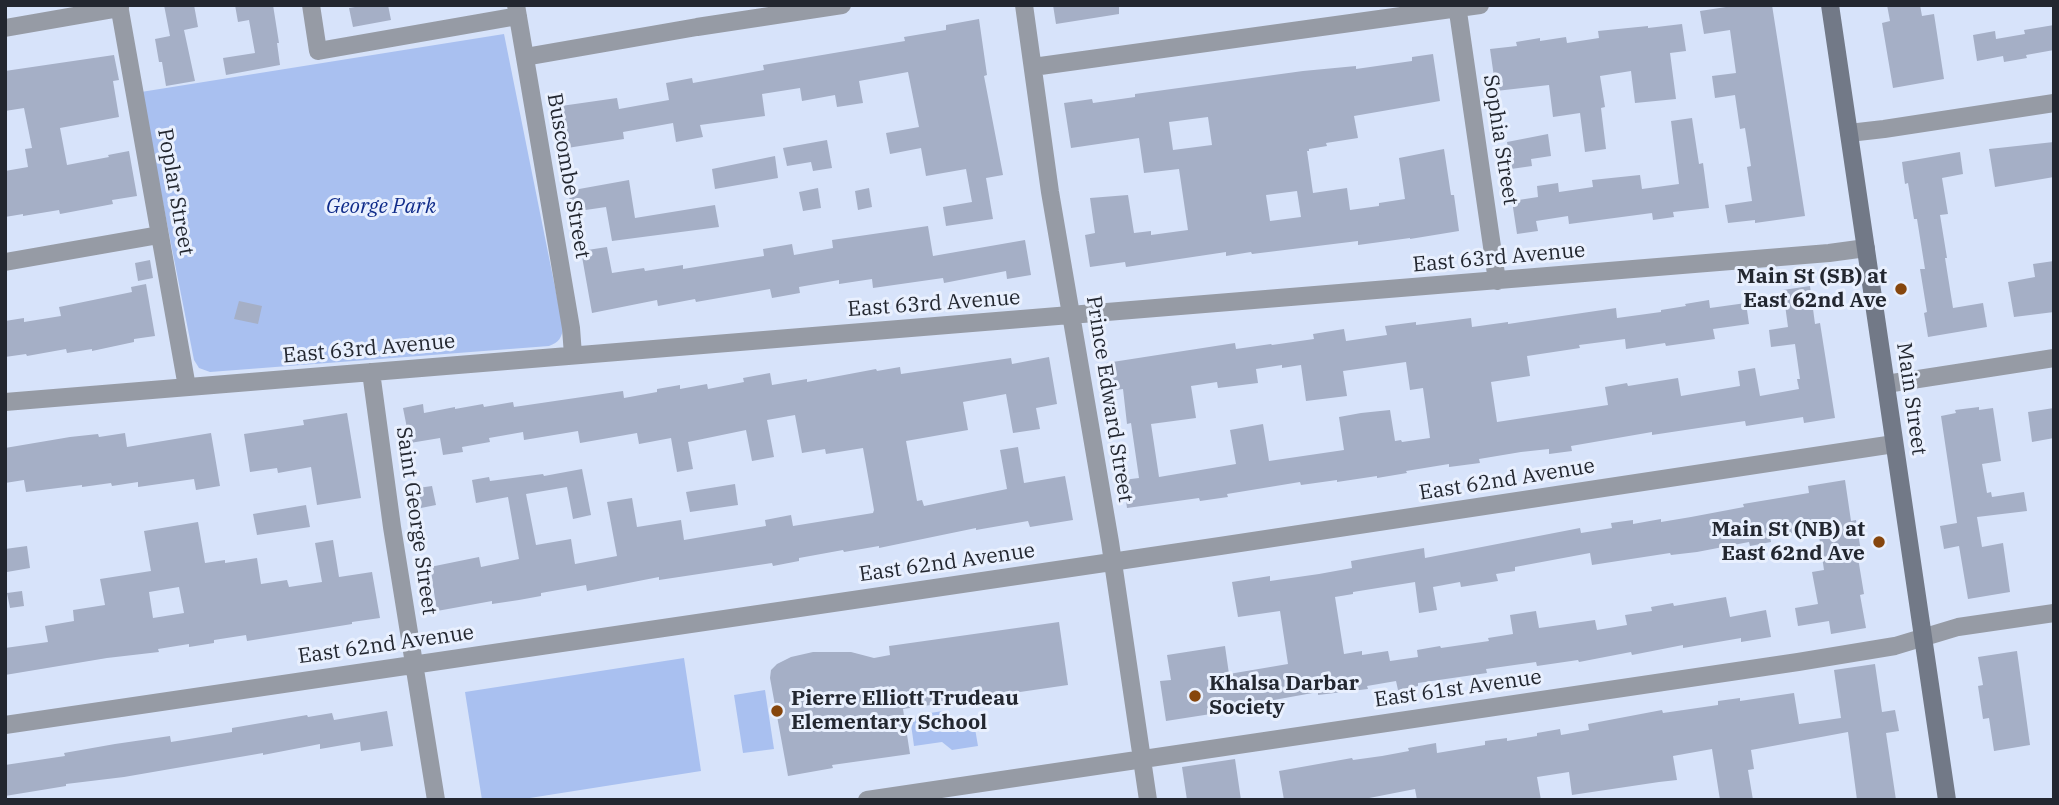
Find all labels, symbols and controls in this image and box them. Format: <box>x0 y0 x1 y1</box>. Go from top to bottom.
street label: Sophia Street <box>1477 73 1523 207</box>
street label: Buscombe Street <box>541 91 595 261</box>
street label: Poplar Street <box>151 127 199 257</box>
park label: George Park <box>326 194 436 220</box>
street label: East 63rd Avenue <box>1412 238 1586 278</box>
place label: Main St (SB) at East 62nd Ave <box>1737 264 1887 314</box>
marker: Main St (SB) at East 62nd Ave <box>1893 281 1909 297</box>
street label: East 63rd Avenue <box>847 285 1021 323</box>
street label: Prince Edward Street <box>1080 294 1138 504</box>
street label: East 63rd Avenue <box>282 329 456 369</box>
street label: Main Street <box>1891 341 1931 457</box>
street label: Saint George Street <box>390 425 442 617</box>
street label: East 62nd Avenue <box>1417 454 1597 506</box>
place label: Main St (NB) at East 62nd Ave <box>1711 517 1865 567</box>
marker: Main St (NB) at East 62nd Ave <box>1871 534 1887 550</box>
street label: East 62nd Avenue <box>857 538 1037 588</box>
street label: East 62nd Avenue <box>296 620 476 670</box>
street label: East 61st Avenue <box>1373 665 1543 713</box>
place label: Khalsa Darbar Society <box>1209 671 1359 721</box>
place label: Pierre Elliott Trudeau Elementary School <box>791 686 1019 736</box>
marker: Khalsa Darbar Society <box>1187 688 1203 704</box>
marker: Pierre Elliott Trudeau Elementary School <box>769 703 785 719</box>

